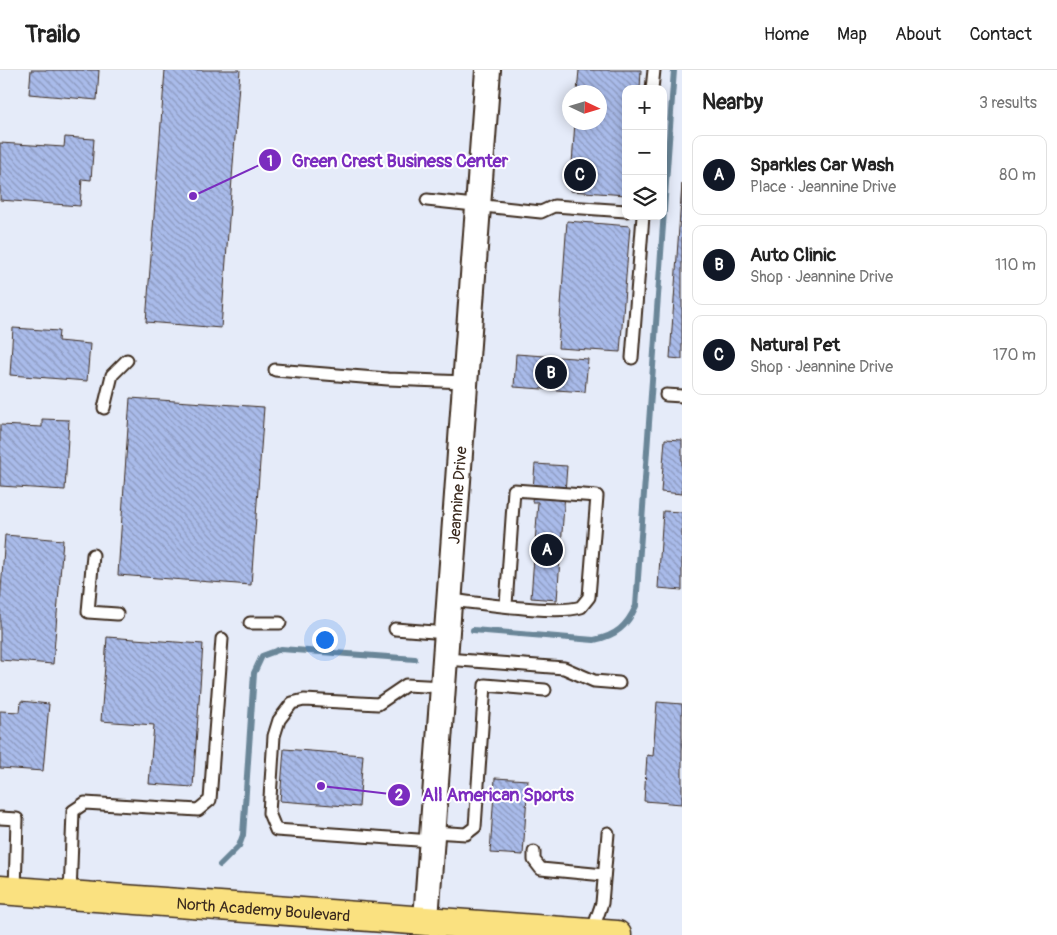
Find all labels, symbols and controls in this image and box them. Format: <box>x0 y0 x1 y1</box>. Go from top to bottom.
text: Trailo <box>25 20 80 49</box>
text: Home <box>764 23 809 46</box>
text: Map <box>837 23 867 46</box>
text: About <box>895 23 941 46</box>
text: Contact <box>969 23 1032 46</box>
north arrow <box>562 85 607 130</box>
map controls <box>622 85 667 220</box>
button: + <box>622 85 667 130</box>
text: Nearby <box>702 89 763 116</box>
text: 3 results <box>979 93 1037 113</box>
button: − <box>622 130 667 175</box>
callout: Green Crest Business Center <box>257 144 518 177</box>
text: Green Crest Business Center <box>292 150 509 173</box>
text: 1 <box>267 152 273 171</box>
text: Sparkles Car Wash <box>750 153 894 177</box>
pin: C <box>564 156 596 194</box>
text: A <box>714 165 724 185</box>
text: 80 m <box>999 165 1036 185</box>
button: layers <box>622 175 667 220</box>
text: Place · Jeannine Drive <box>750 177 896 197</box>
text: Auto Clinic <box>750 243 836 267</box>
text: B <box>714 255 724 275</box>
text: 110 m <box>995 255 1036 275</box>
text: Shop · Jeannine Drive <box>750 267 893 287</box>
text: Natural Pet <box>750 333 840 357</box>
text: C <box>714 345 724 365</box>
text: 170 m <box>993 345 1036 365</box>
pin: B <box>535 354 567 392</box>
text: Shop · Jeannine Drive <box>750 357 893 377</box>
street label: Jeannine Drive <box>444 446 472 545</box>
pin: A <box>531 531 563 569</box>
your location <box>312 627 338 653</box>
callout: All American Sports <box>387 778 583 811</box>
text: All American Sports <box>422 784 575 807</box>
text: 2 <box>395 786 403 805</box>
street label: North Academy Boulevard <box>176 894 351 927</box>

